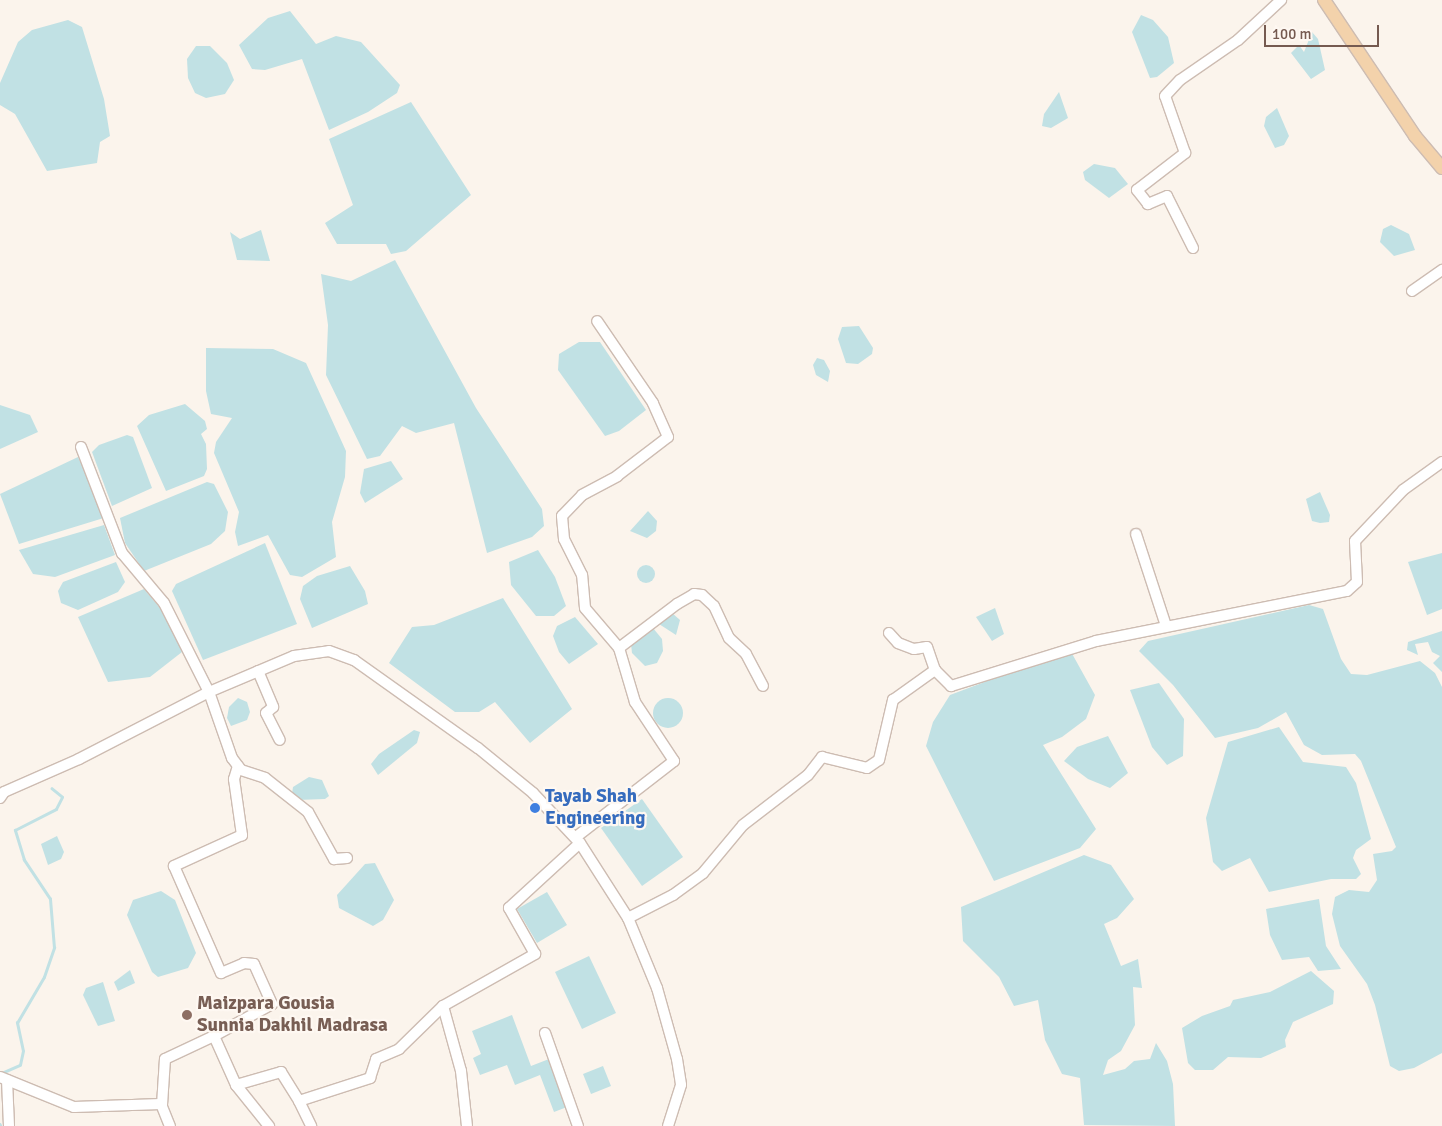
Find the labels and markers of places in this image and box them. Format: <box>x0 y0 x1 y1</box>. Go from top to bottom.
place label: Tayab Shah Engineering <box>545 786 646 830</box>
marker: Tayab Shah Engineering <box>529 802 541 814</box>
place label: Maizpara Gousia Sunnia Dakhil Madrasa <box>197 993 388 1037</box>
marker: Maizpara Gousia Sunnia Dakhil Madrasa <box>181 1009 193 1021</box>

